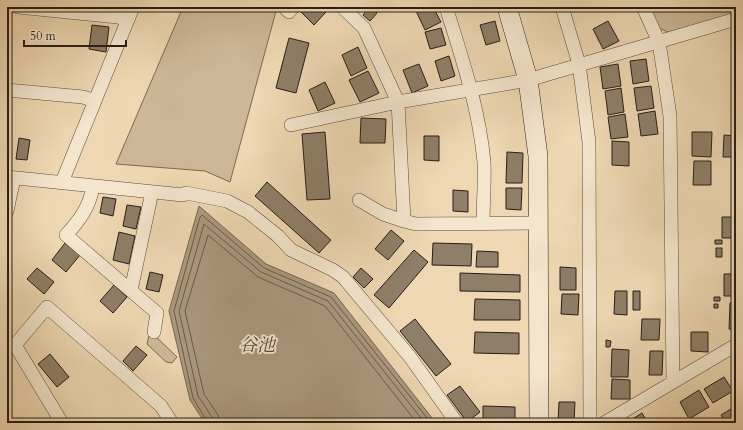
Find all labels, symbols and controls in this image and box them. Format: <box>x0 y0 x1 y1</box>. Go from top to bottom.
scale bar <box>24 22 126 48</box>
text: 50 m <box>30 28 57 44</box>
water label: 谷池 <box>239 333 277 358</box>

